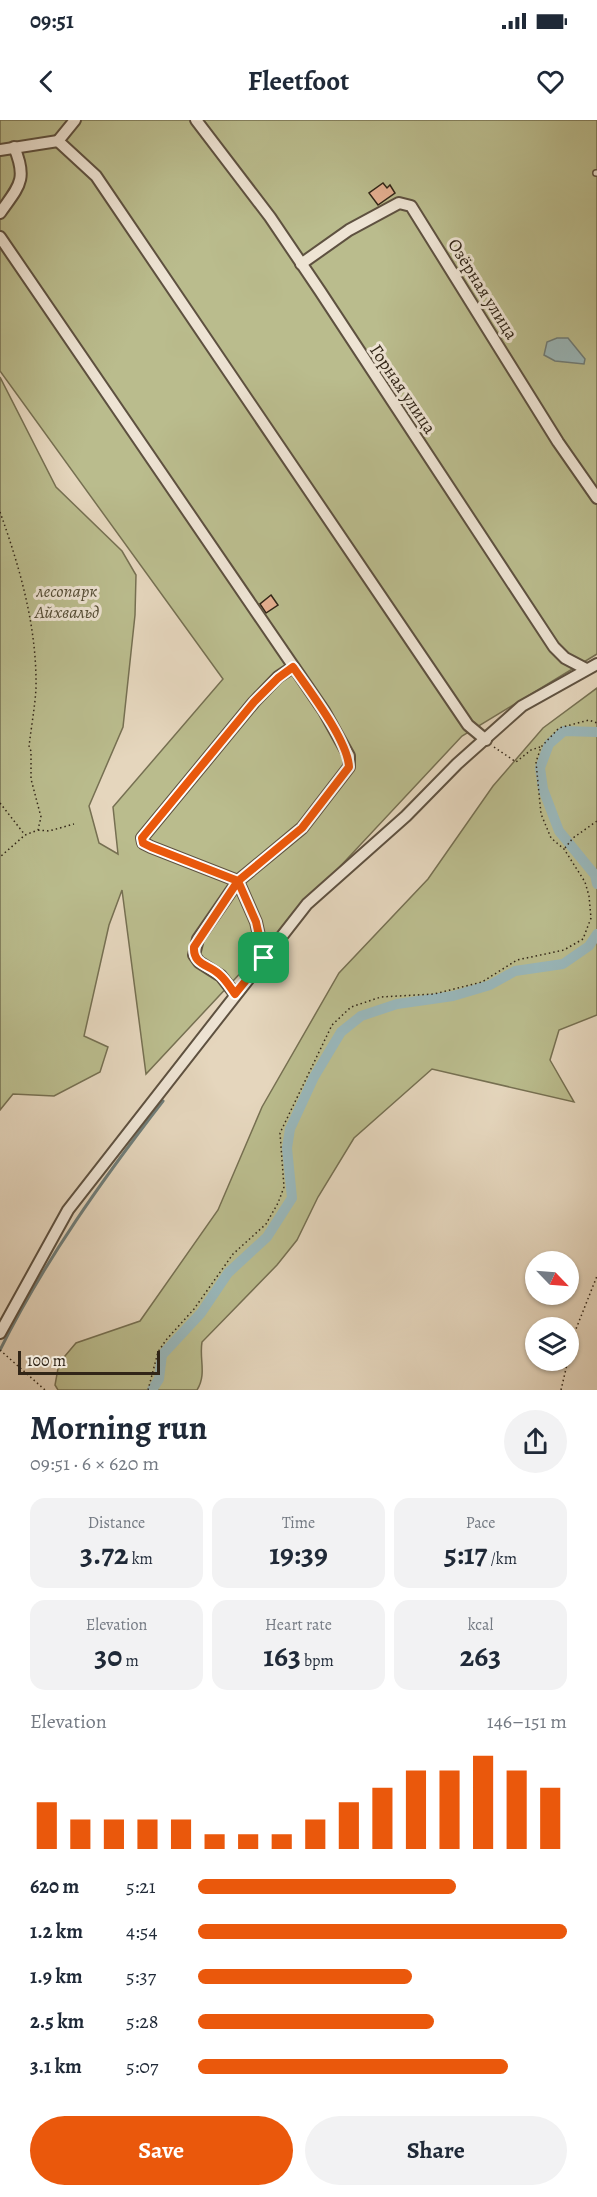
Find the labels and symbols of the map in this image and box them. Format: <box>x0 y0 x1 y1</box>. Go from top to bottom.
street label: Озёрная улица <box>442 234 524 345</box>
street label: Горная улица <box>364 340 442 439</box>
park label: лесопарк Айхвальд <box>34 579 99 624</box>
pin <box>238 932 289 983</box>
north arrow <box>525 1251 579 1305</box>
scale bar <box>18 1348 160 1376</box>

